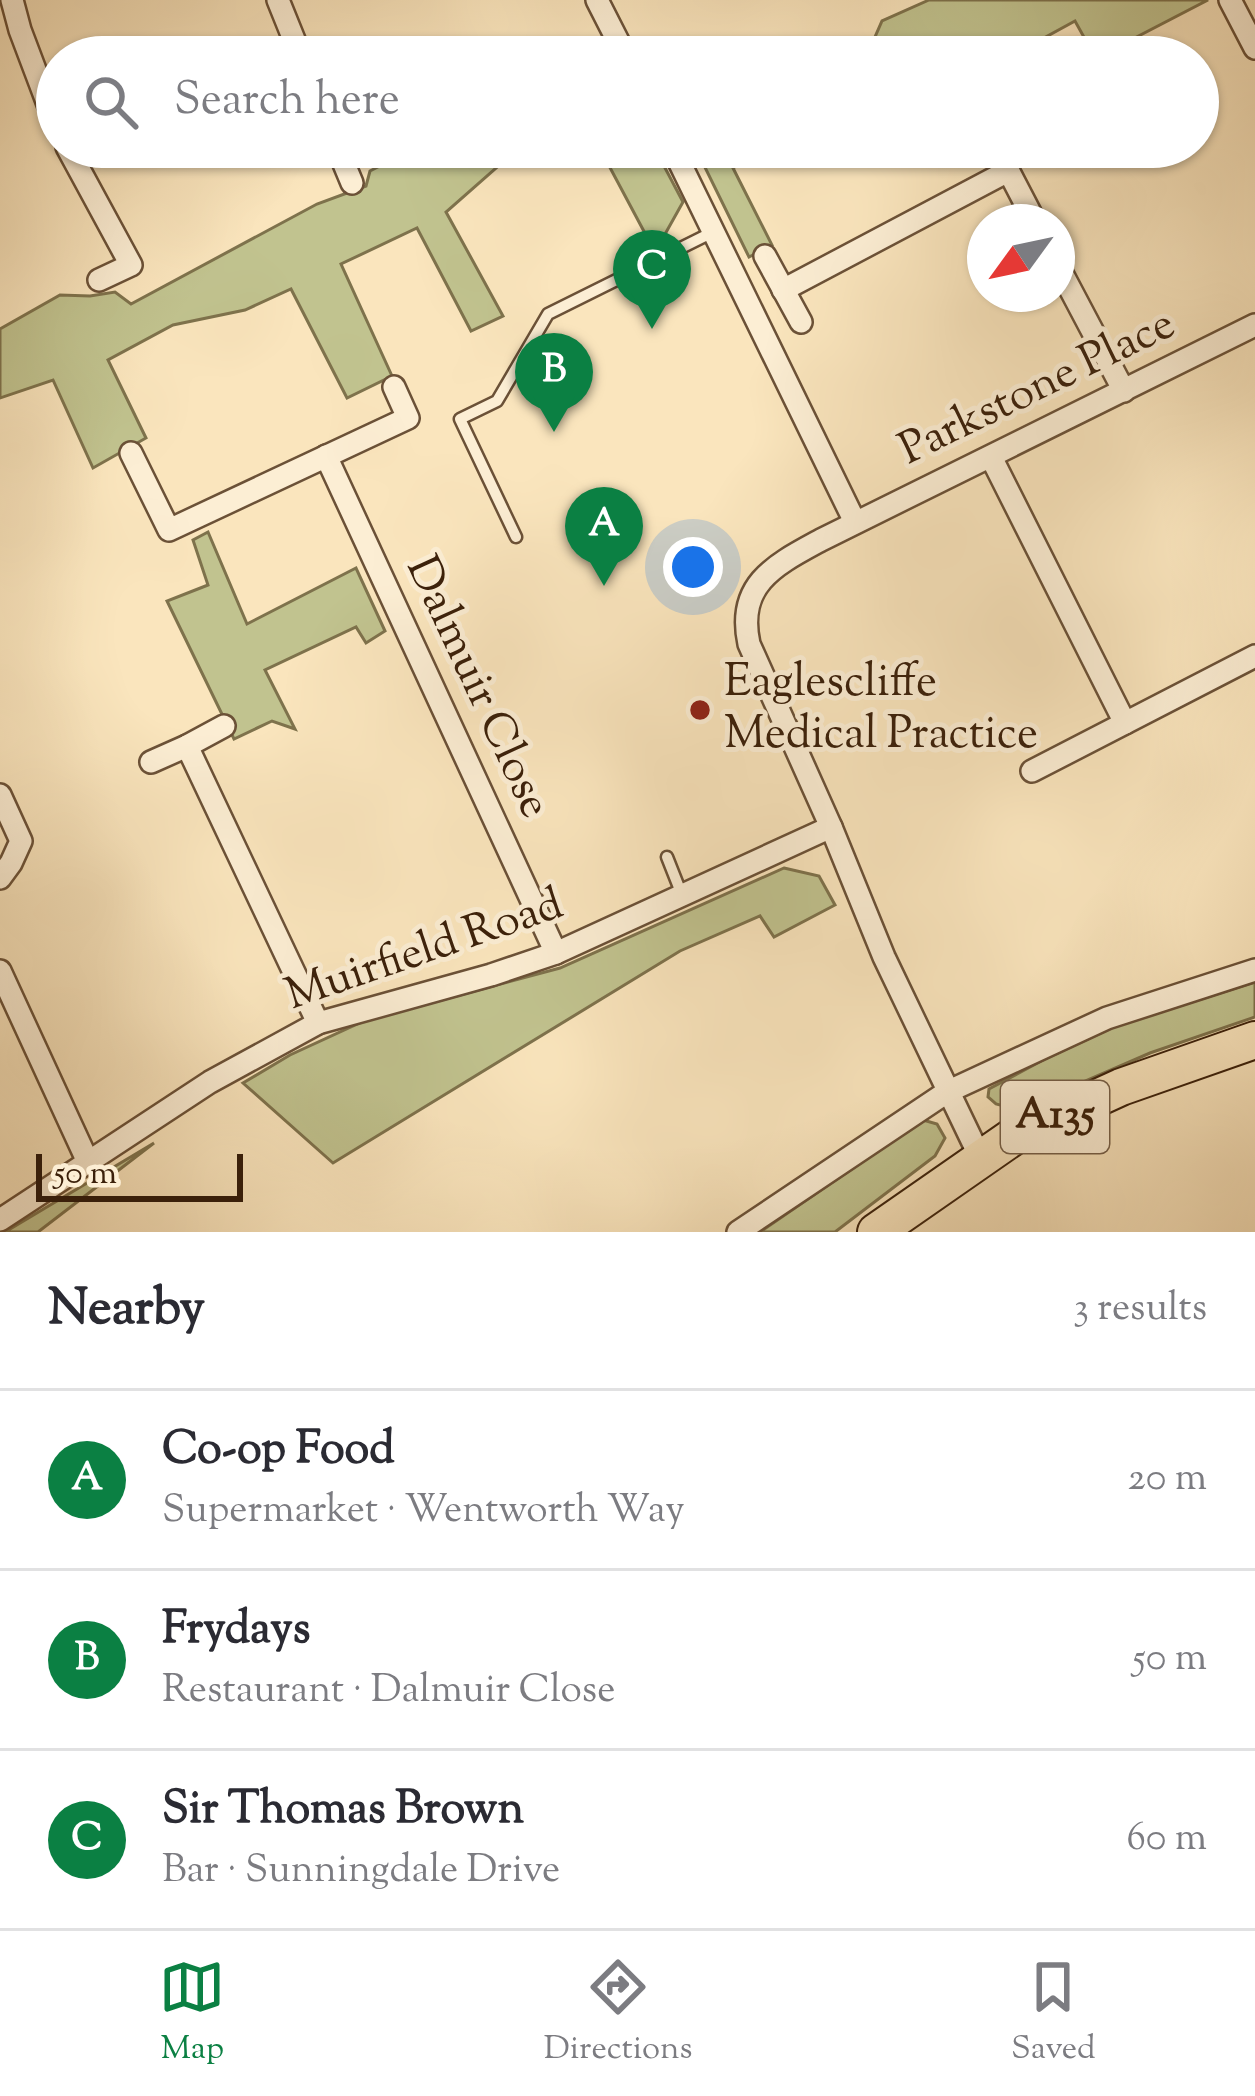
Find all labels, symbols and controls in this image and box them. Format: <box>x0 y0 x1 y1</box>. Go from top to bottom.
search box <box>36 36 1219 168</box>
icon: search <box>78 69 144 135</box>
text: Search here <box>174 70 400 135</box>
north arrow <box>967 204 1075 312</box>
pin: C <box>613 230 691 329</box>
street label: Parkstone Place <box>889 294 1187 484</box>
pin: B <box>515 333 593 432</box>
pin: A <box>565 487 643 586</box>
your location <box>663 537 723 597</box>
street label: Dalmuir Close <box>387 546 565 830</box>
place label: Eaglescliffe Medical Practice <box>724 652 1038 769</box>
marker: Eaglescliffe Medical Practice <box>687 697 713 723</box>
street label: Muirfield Road <box>278 874 572 1030</box>
road number: A135 <box>1001 1081 1109 1153</box>
scale bar <box>36 1148 243 1201</box>
text: 50 m <box>54 1151 117 1199</box>
text: Nearby <box>48 1274 205 1347</box>
text: 3 results <box>1073 1282 1207 1338</box>
text: Co-op Food <box>162 1419 395 1484</box>
text: A <box>71 1452 103 1508</box>
text: 20 m <box>1128 1452 1207 1508</box>
text: Supermarket · Wentworth Way <box>162 1484 685 1540</box>
text: Frydays <box>162 1599 310 1664</box>
text: B <box>75 1632 99 1688</box>
text: 50 m <box>1132 1632 1207 1688</box>
text: Restaurant · Dalmuir Close <box>162 1664 615 1720</box>
text: Sir Thomas Brown <box>162 1779 524 1844</box>
text: C <box>71 1812 103 1868</box>
text: 60 m <box>1126 1812 1207 1868</box>
text: Bar · Sunningdale Drive <box>162 1844 560 1900</box>
tab: Map <box>159 1954 225 2074</box>
tab: Directions <box>544 1954 693 2074</box>
tab: Saved <box>1011 1954 1096 2074</box>

